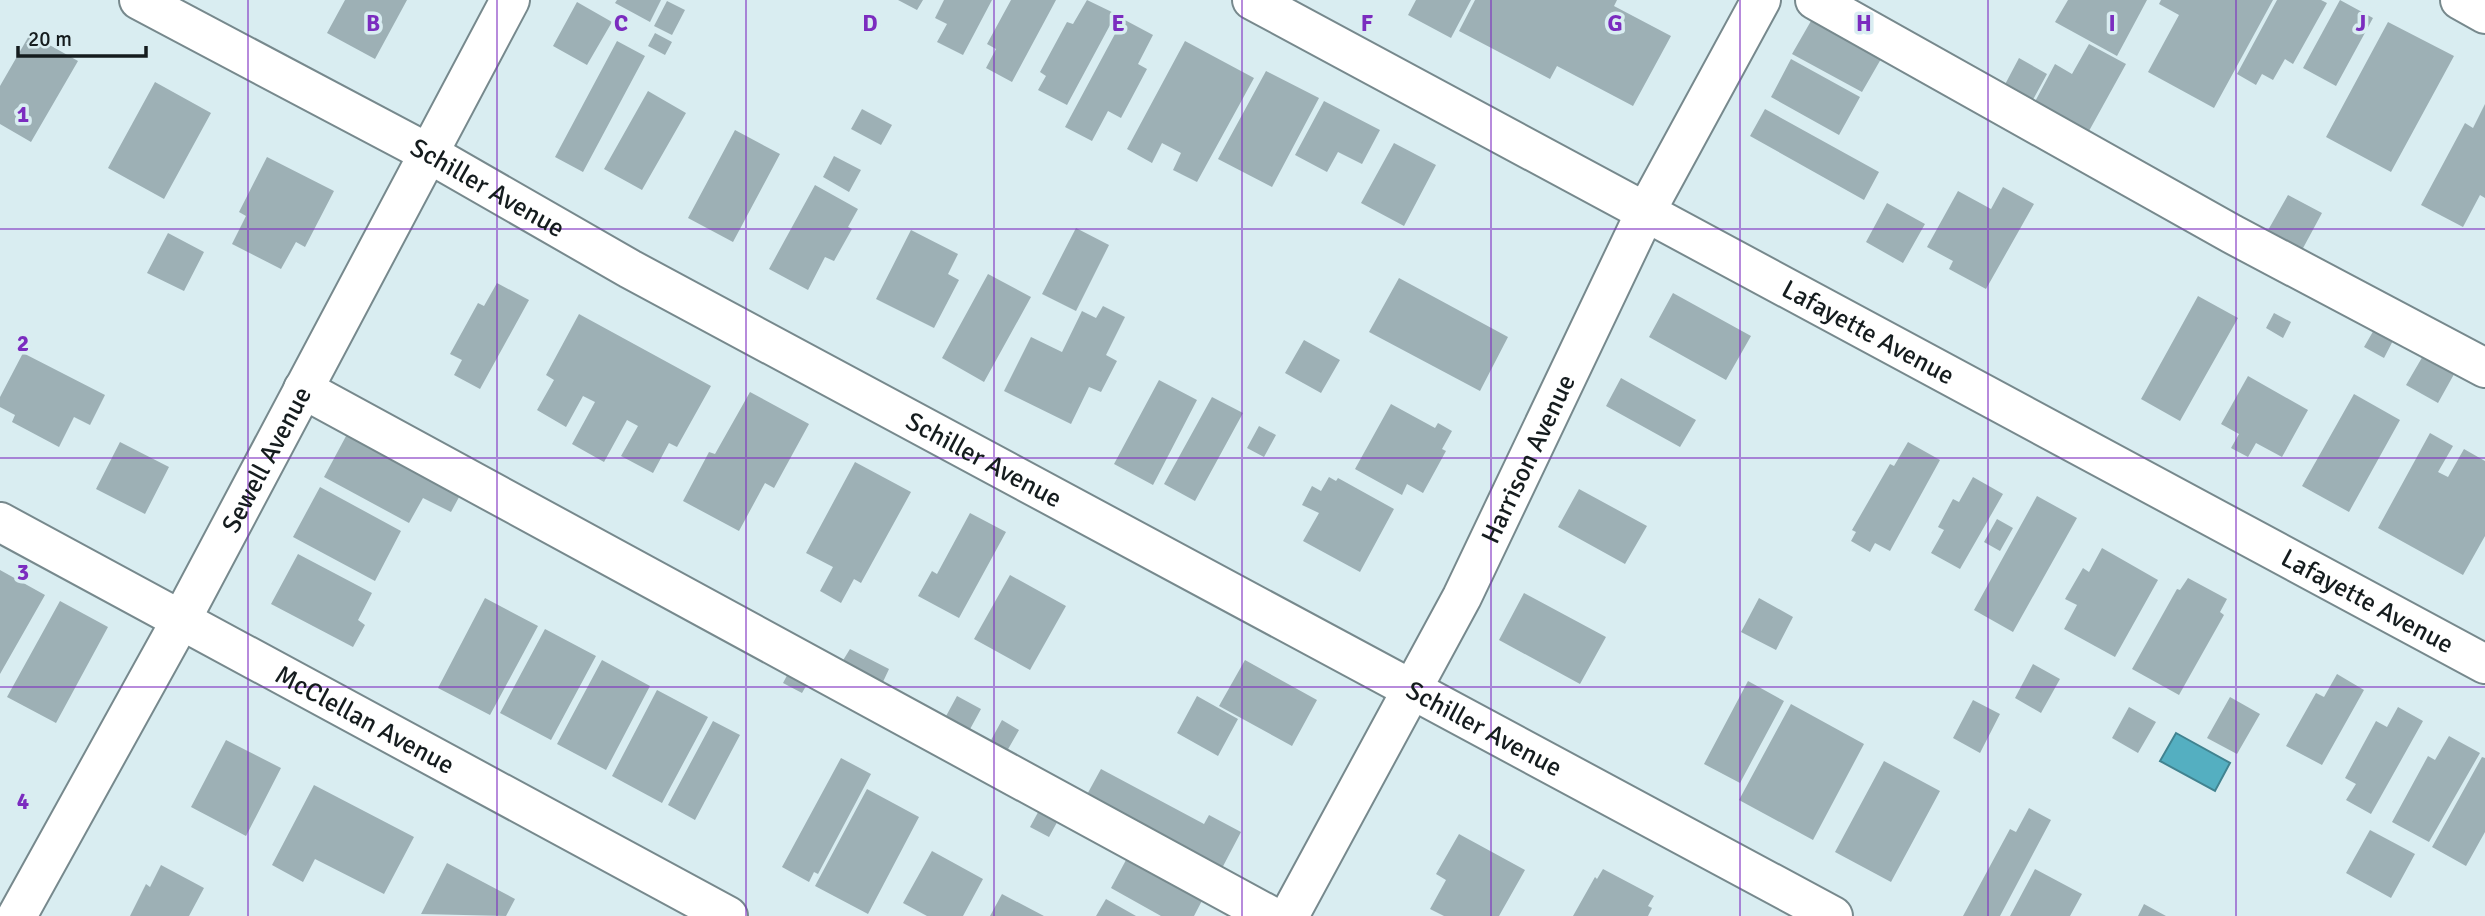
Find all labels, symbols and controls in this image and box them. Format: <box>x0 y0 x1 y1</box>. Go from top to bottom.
text: B <box>366 9 380 38</box>
text: C <box>614 9 628 38</box>
text: D <box>862 9 878 38</box>
text: E <box>1111 9 1125 38</box>
text: F <box>1361 9 1373 38</box>
text: G <box>1607 9 1623 38</box>
text: H <box>1856 9 1872 38</box>
text: I <box>2108 9 2116 38</box>
text: J <box>2356 9 2366 38</box>
scale bar <box>18 14 145 58</box>
text: 20 m <box>28 26 72 52</box>
text: 1 <box>17 100 29 129</box>
street label: Schiller Avenue <box>405 132 570 245</box>
street label: Lafayette Avenue <box>1776 273 1960 392</box>
text: 2 <box>17 329 29 358</box>
street label: Harrison Avenue <box>1475 369 1583 549</box>
street label: Sewell Avenue <box>215 382 319 539</box>
street label: Schiller Avenue <box>900 405 1067 515</box>
street label: Lafayette Avenue <box>2275 542 2459 661</box>
text: 3 <box>17 558 29 587</box>
street label: McClellan Avenue <box>269 659 460 782</box>
street label: Schiller Avenue <box>1400 674 1567 784</box>
text: 4 <box>17 787 29 816</box>

